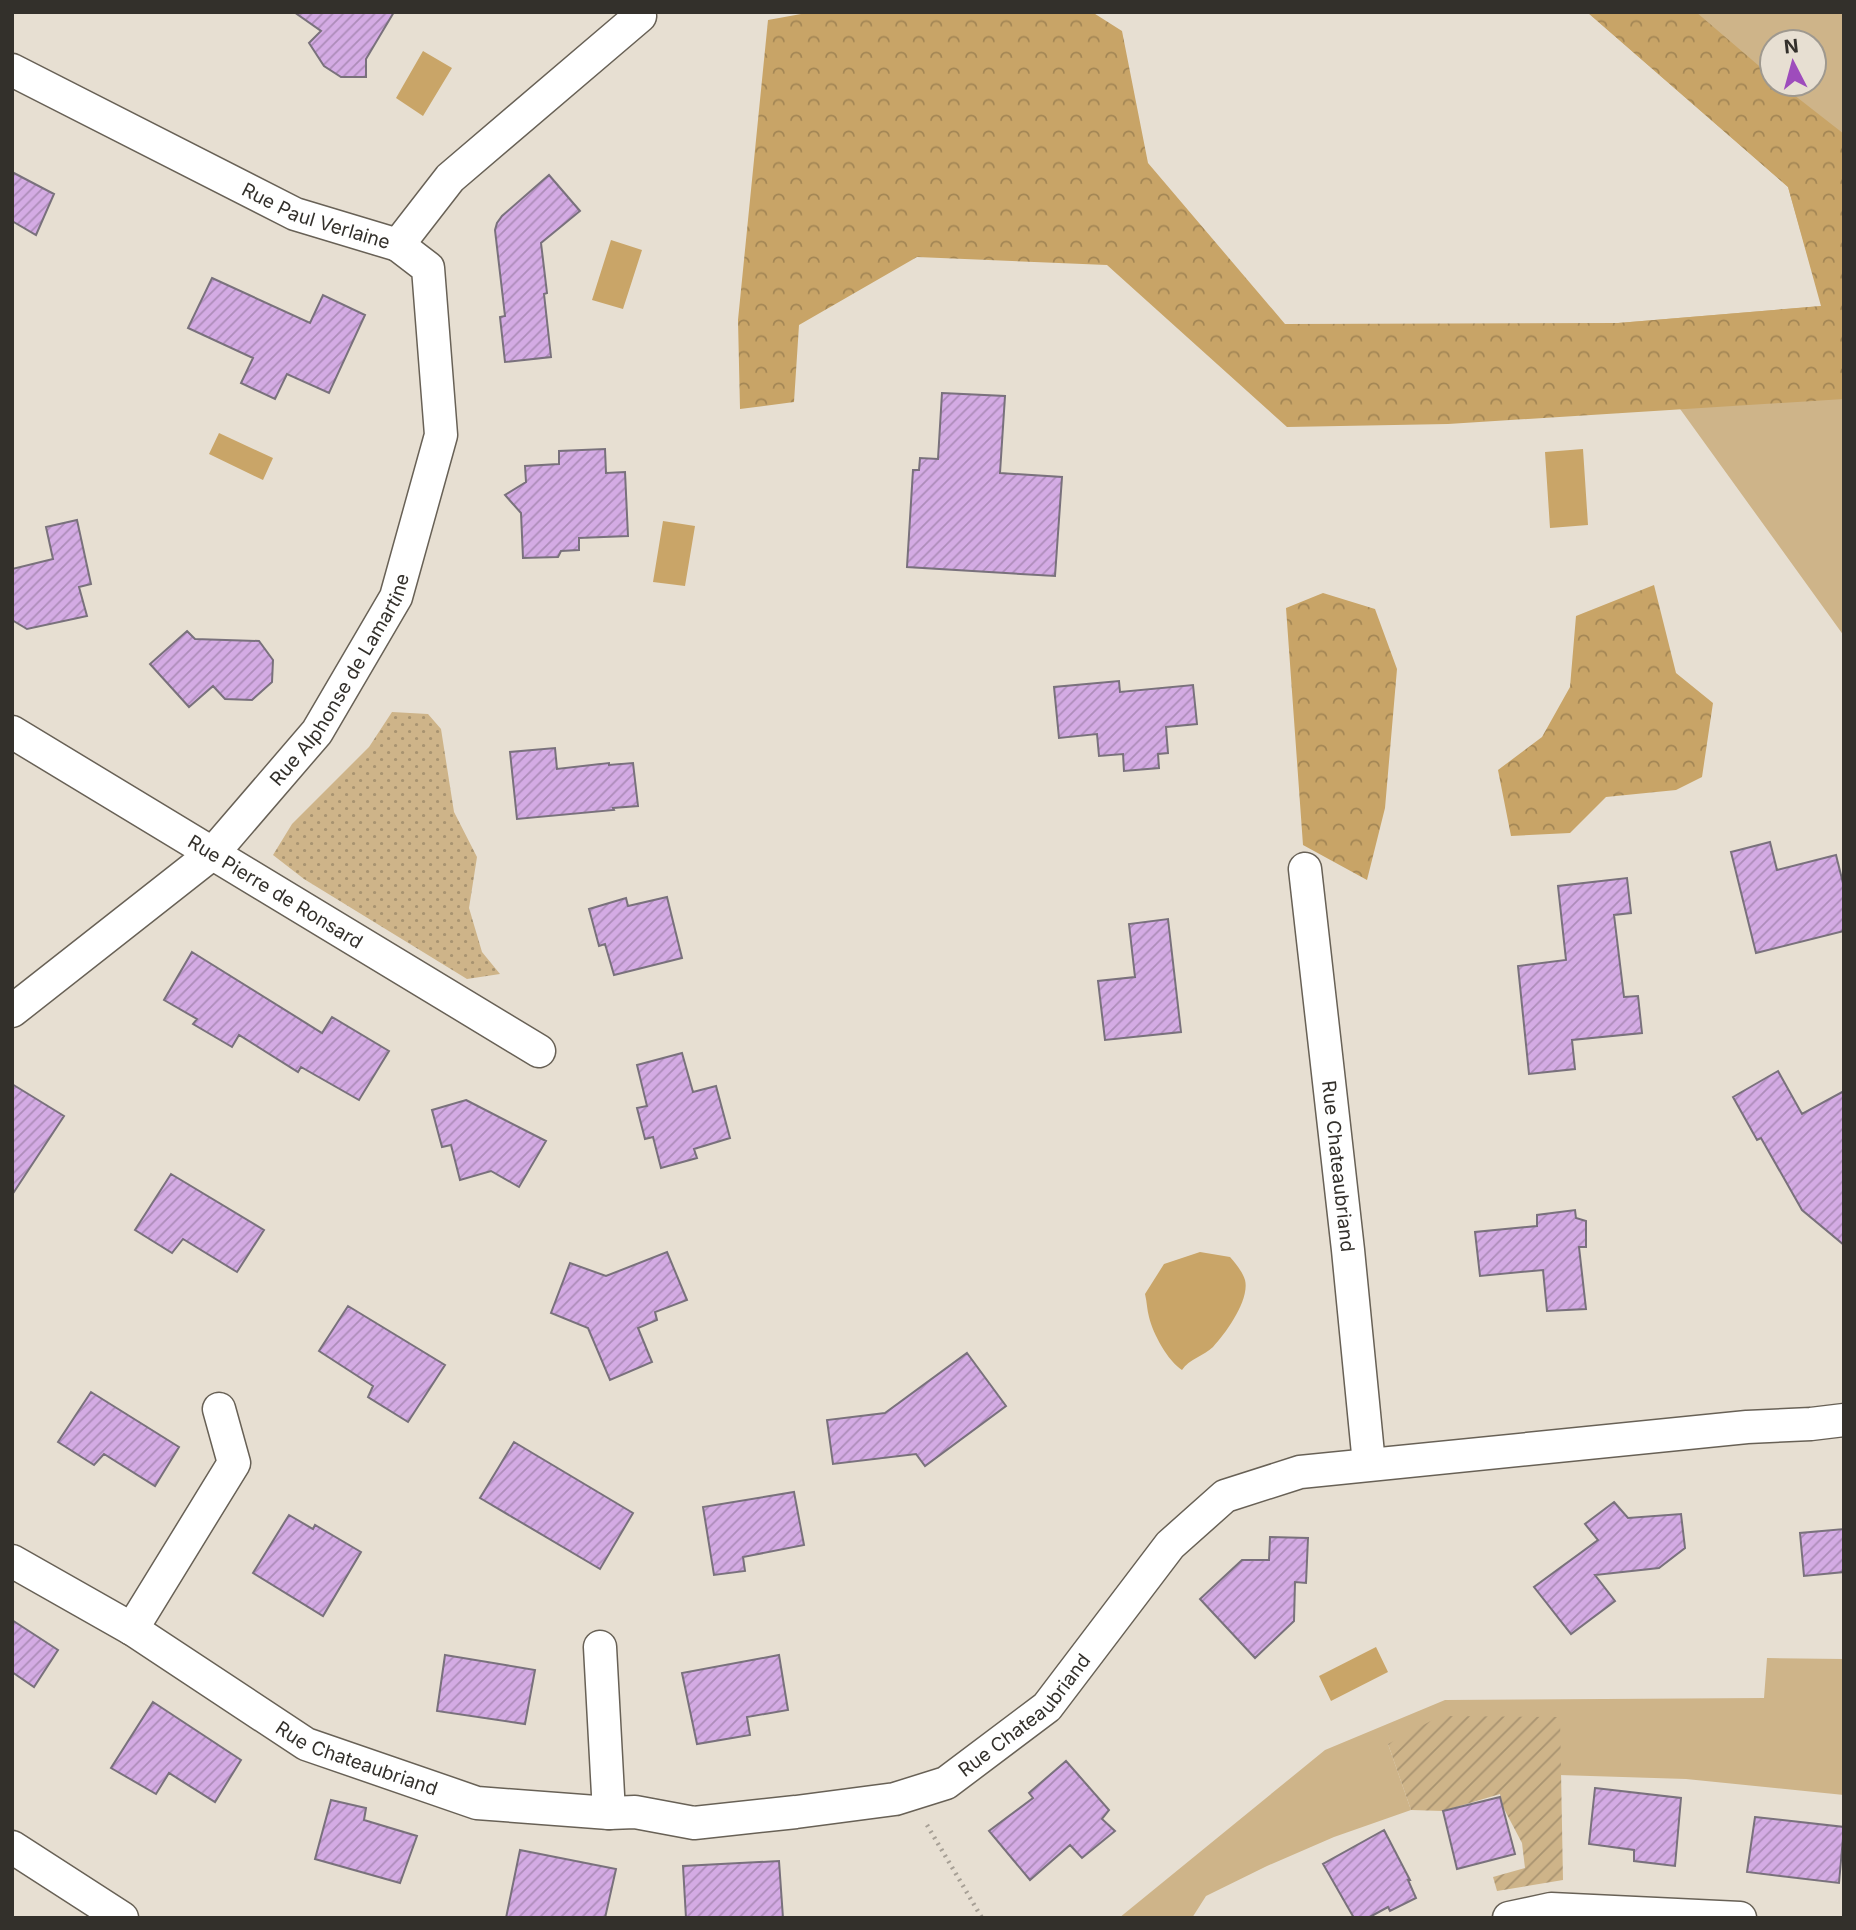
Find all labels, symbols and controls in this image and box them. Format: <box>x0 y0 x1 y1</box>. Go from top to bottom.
north arrow <box>1758 28 1828 98</box>
text: N <box>1783 34 1800 59</box>
street label: Rue Paul Verlaine <box>238 178 393 254</box>
street label: Rue Alphonse de Lamartine <box>265 571 414 790</box>
street label: Rue Pierre de Ronsard <box>184 830 367 954</box>
street label: Rue Chateaubriand <box>1317 1079 1359 1253</box>
street label: Rue Chateaubriand <box>954 1649 1095 1782</box>
street label: Rue Chateaubriand <box>271 1716 441 1801</box>

